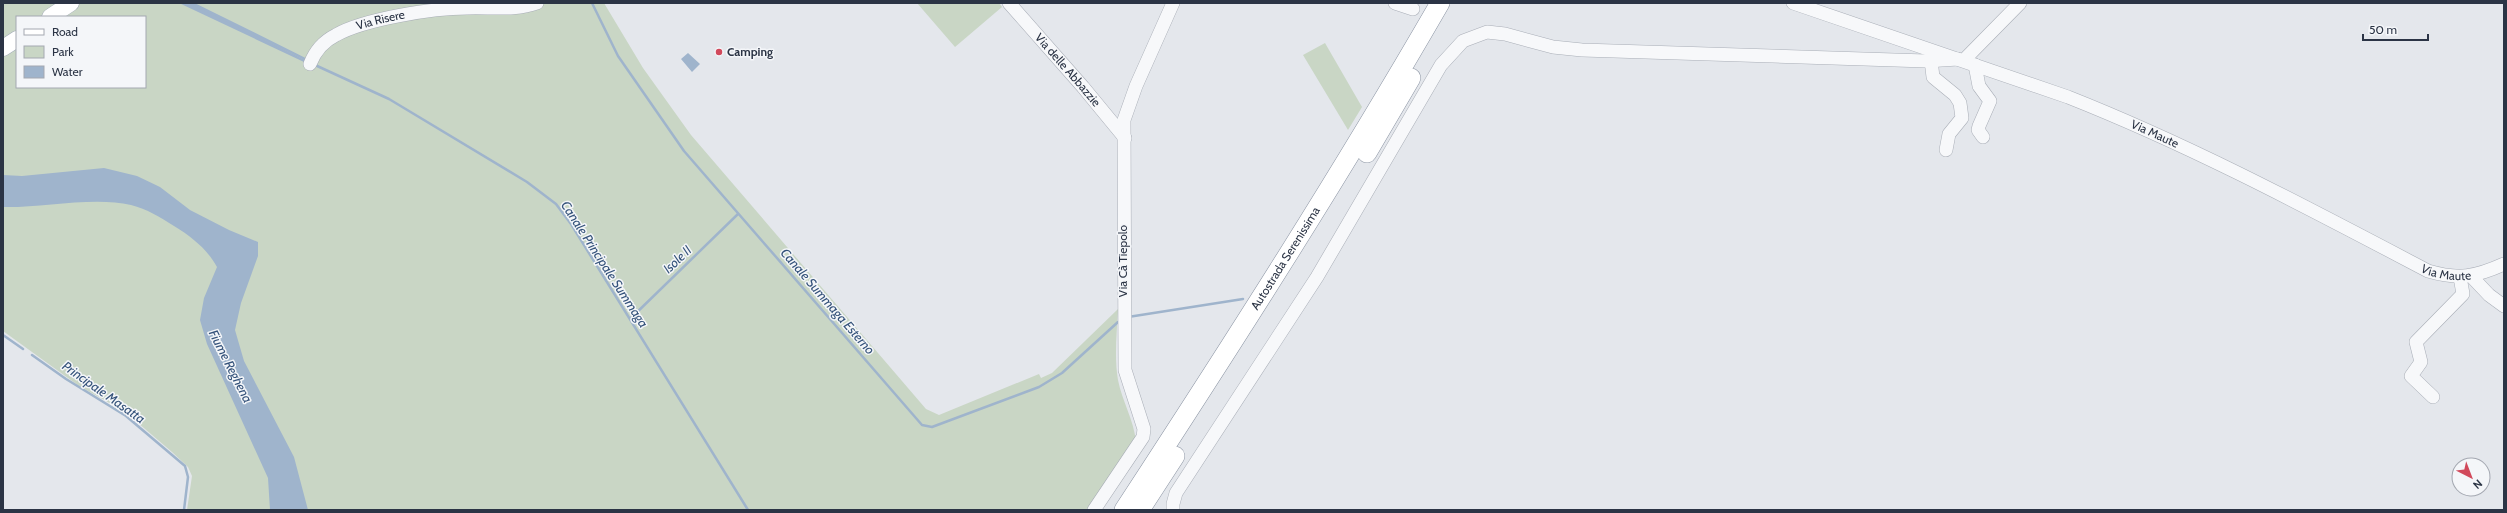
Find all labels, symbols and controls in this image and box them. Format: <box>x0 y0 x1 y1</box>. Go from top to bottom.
street label: Via Risere <box>354 7 406 33</box>
legend <box>16 16 146 88</box>
scale bar <box>2363 16 2428 42</box>
text: 50 m <box>2369 22 2397 37</box>
text: Road <box>52 24 78 39</box>
street label: Via delle Abbazzie <box>1032 30 1104 110</box>
text: Park <box>52 44 74 59</box>
place label: Camping <box>727 44 773 59</box>
marker: Camping <box>714 47 724 57</box>
text: Water <box>52 64 83 79</box>
street label: Via Maute <box>2129 116 2181 151</box>
water label: Canale Principale Summaga <box>558 198 652 330</box>
street label: Autostrada Serenissima <box>1247 204 1323 312</box>
street label: Via Cà Tiepolo <box>1115 224 1130 297</box>
water label: Isole II <box>660 241 695 276</box>
water label: Canale Summaga Esterno <box>778 245 879 358</box>
street label: Via Maute <box>2418 261 2472 283</box>
water label: Fiume Reghena <box>206 327 256 405</box>
water label: Principale Masatta <box>59 357 149 427</box>
north arrow <box>2451 457 2491 497</box>
text: N <box>2470 477 2485 492</box>

